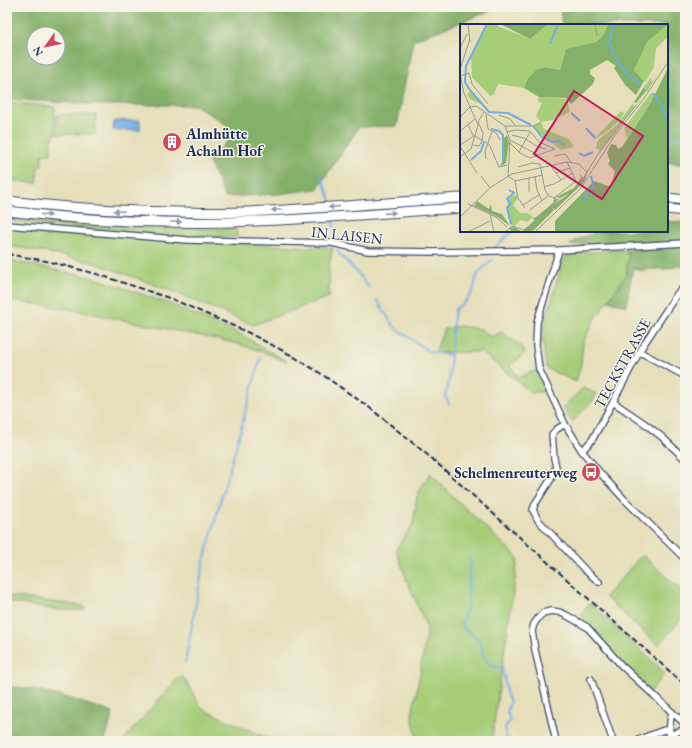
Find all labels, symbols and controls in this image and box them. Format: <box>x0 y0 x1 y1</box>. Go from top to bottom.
inset map <box>460 24 668 232</box>
north arrow <box>26 26 66 66</box>
text: N <box>29 44 46 59</box>
place label: Almhütte Achalm Hof <box>185 124 265 160</box>
building icon: Almhütte Achalm Hof <box>161 131 183 153</box>
one-way arrow <box>327 203 340 210</box>
one-way arrow <box>113 207 125 214</box>
one-way arrow <box>270 207 283 213</box>
one-way arrow <box>384 209 396 216</box>
one-way arrow <box>40 212 52 219</box>
one-way arrow <box>170 219 183 225</box>
street label: IN LAISEN <box>310 222 384 248</box>
street label: TECKSTRASSE <box>589 314 655 412</box>
bus stop icon: Schelmenreuterweg <box>580 461 602 483</box>
place label: Schelmenreuterweg <box>454 463 577 482</box>

